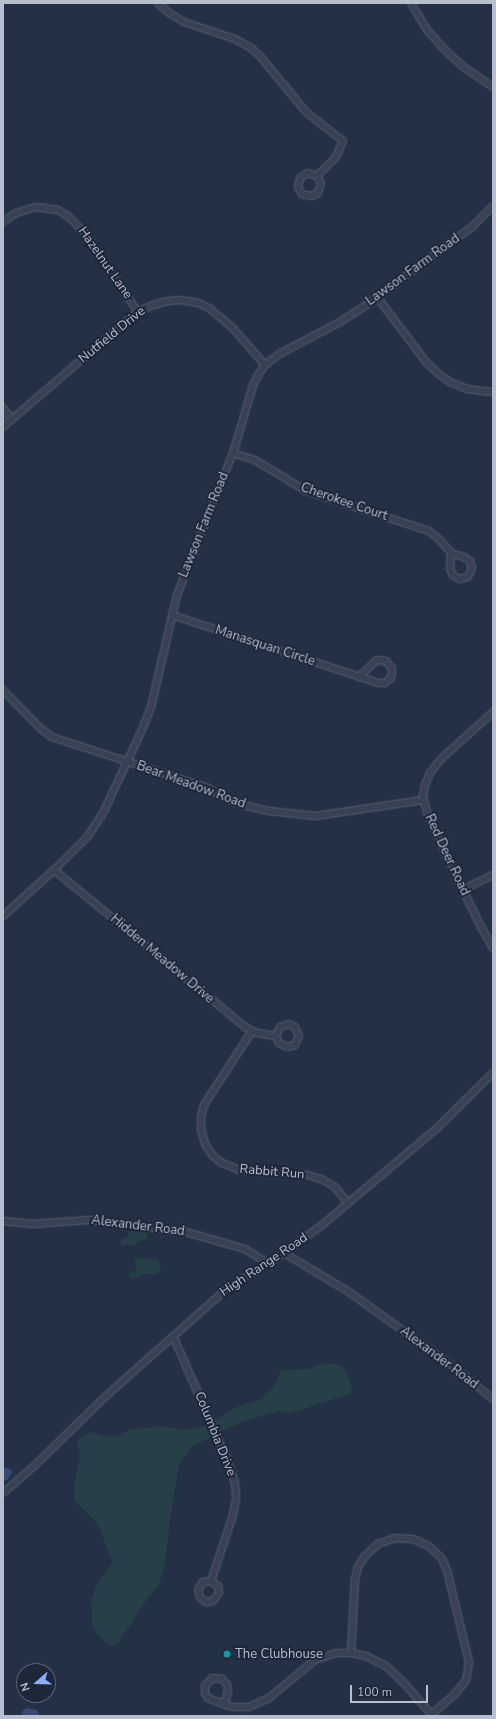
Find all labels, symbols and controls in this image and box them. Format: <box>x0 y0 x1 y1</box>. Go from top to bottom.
street label: Hazelnut Lane <box>74 224 136 302</box>
street label: Lawson Farm Road <box>363 231 463 309</box>
street label: Nutfield Drive <box>76 303 148 367</box>
street label: Lawson Farm Road <box>176 470 232 580</box>
street label: Cherokee Court <box>299 480 389 524</box>
street label: Manasquan Circle <box>213 623 317 669</box>
street label: Bear Meadow Road <box>134 758 248 812</box>
street label: Red Deer Road <box>421 812 473 898</box>
street label: Hidden Meadow Drive <box>107 911 217 1007</box>
street label: Rabbit Run <box>239 1161 305 1183</box>
street label: Alexander Road <box>90 1213 186 1239</box>
street label: High Range Road <box>217 1230 311 1300</box>
street label: Alexander Road <box>397 1324 481 1392</box>
street label: Columbia Drive <box>191 1390 239 1478</box>
place label: The Clubhouse <box>235 1646 323 1662</box>
marker: The Clubhouse <box>222 1649 232 1659</box>
north arrow <box>16 1663 56 1703</box>
scale bar <box>352 1677 430 1703</box>
text: N <box>17 1681 34 1693</box>
text: 100 m <box>357 1684 392 1700</box>

